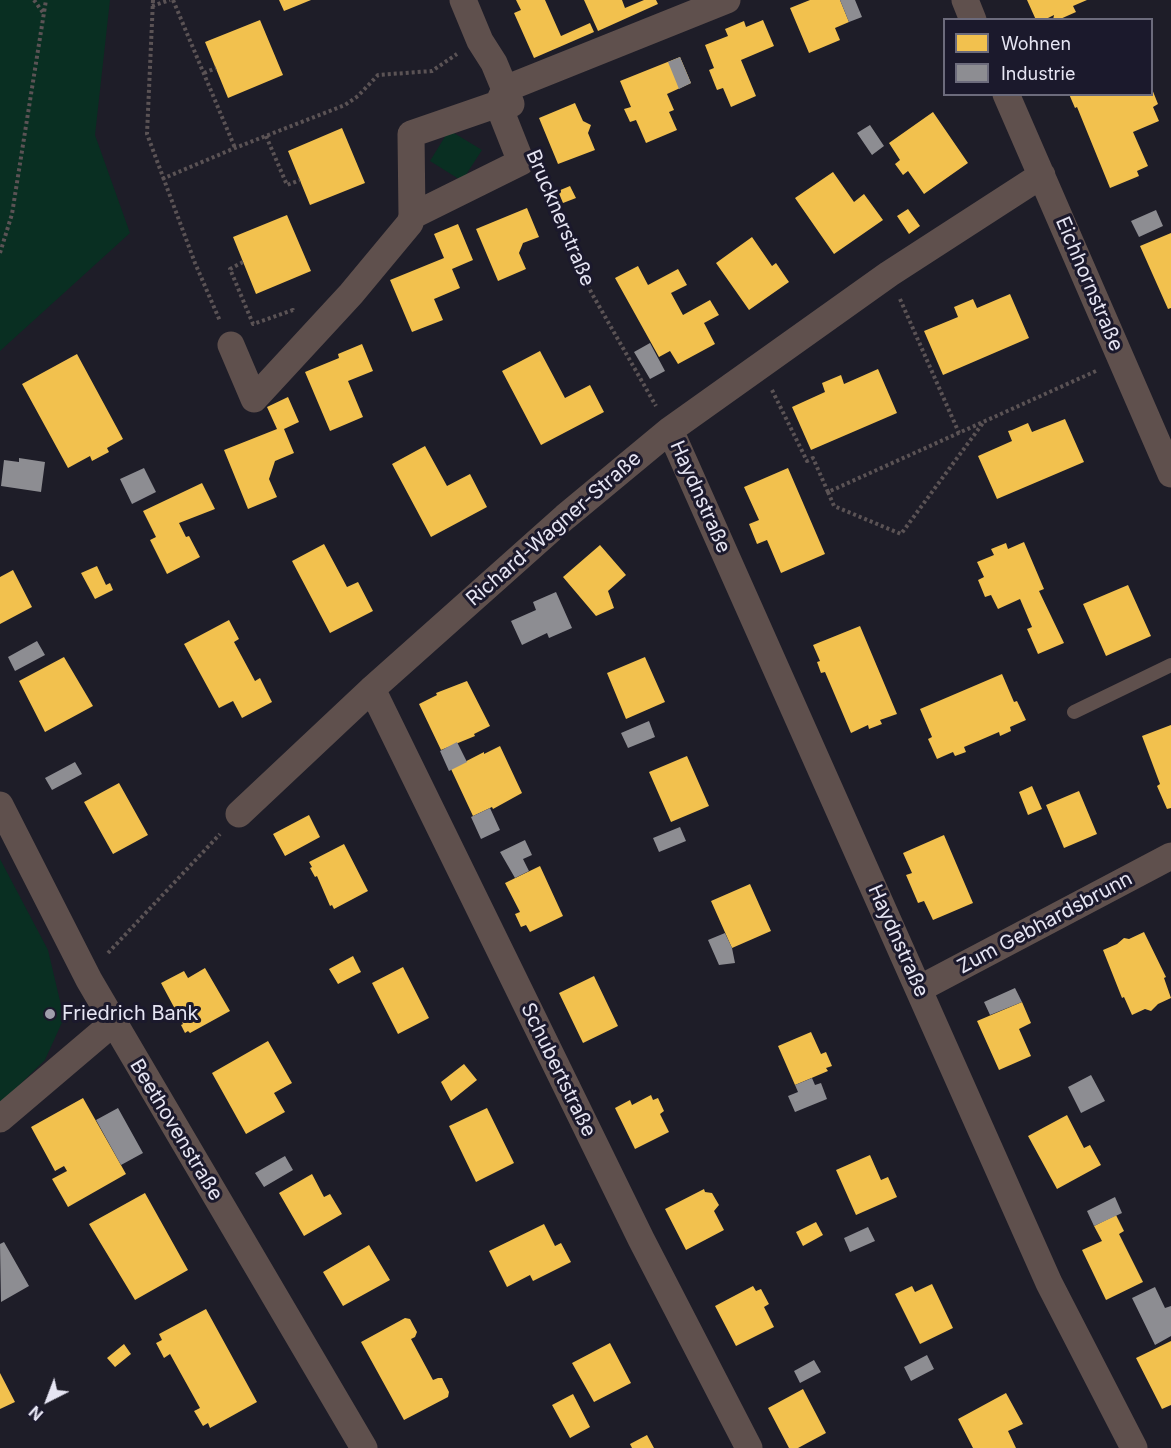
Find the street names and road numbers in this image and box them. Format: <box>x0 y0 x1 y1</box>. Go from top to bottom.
street label: Brucknerstraße <box>520 146 600 290</box>
street label: Eichhornstraße <box>1050 213 1128 355</box>
street label: Haydnstraße <box>665 437 735 557</box>
street label: Richard-Wagner-Straße <box>462 447 646 611</box>
street label: Zum Gebhardsbrunn <box>953 867 1137 979</box>
street label: Haydnstraße <box>863 881 933 1001</box>
street label: Schubertstraße <box>515 999 601 1141</box>
street label: Beethovenstraße <box>124 1055 228 1205</box>

